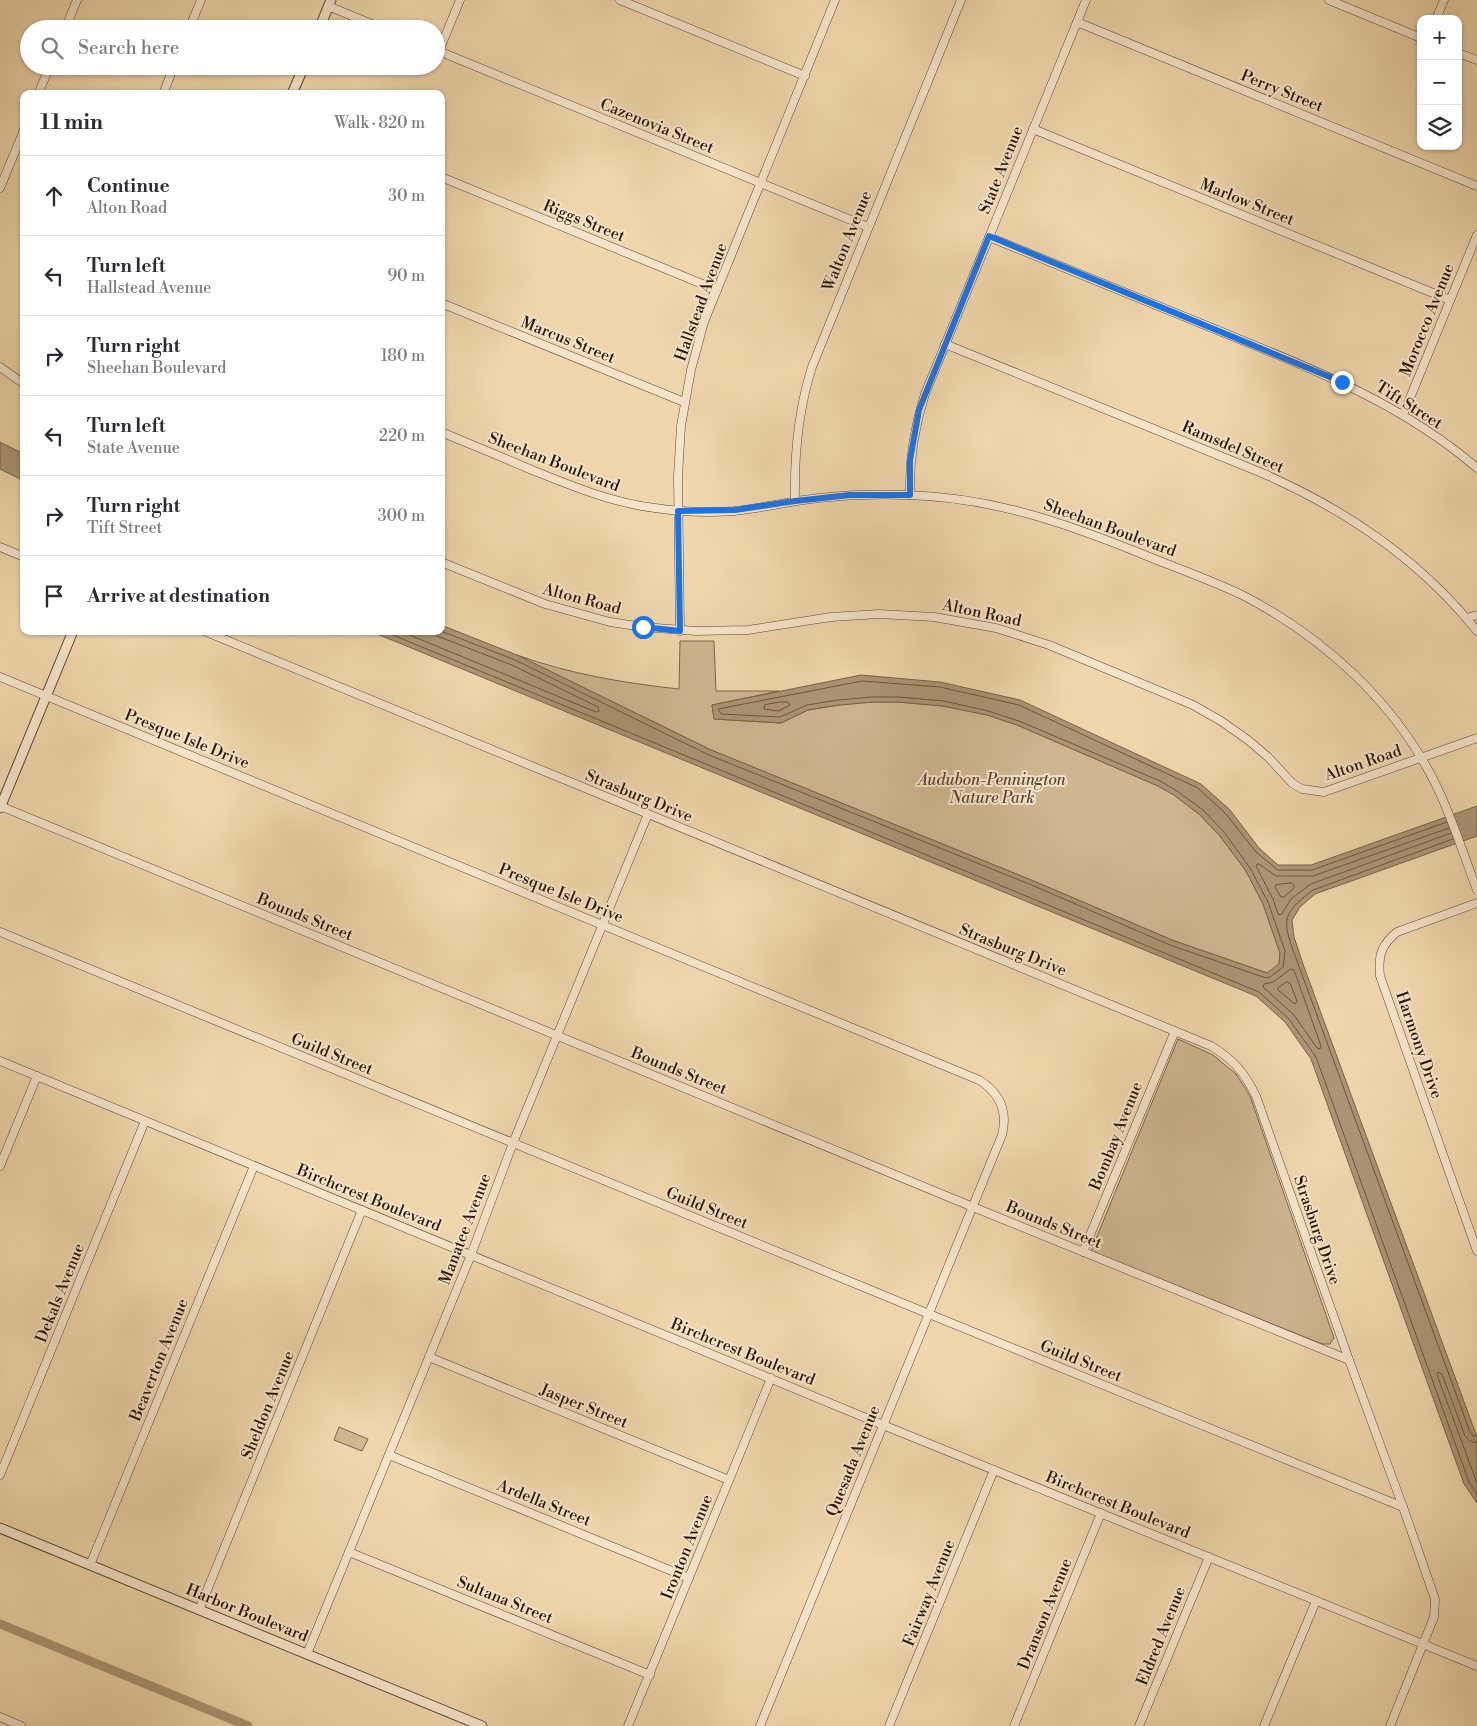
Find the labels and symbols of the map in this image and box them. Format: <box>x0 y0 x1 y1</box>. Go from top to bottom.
street label: Perry Street <box>1238 65 1327 117</box>
street label: Cazenovia Street <box>597 94 717 158</box>
street label: State Avenue <box>974 123 1028 217</box>
street label: Marlow Street <box>1197 174 1297 230</box>
street label: Walton Avenue <box>817 188 876 295</box>
street label: Riggs Street <box>540 195 628 247</box>
street label: Hallstead Avenue <box>670 240 732 364</box>
street label: Morocco Avenue <box>1395 261 1459 379</box>
street label: Marcus Street <box>518 312 618 368</box>
route end <box>1331 371 1354 394</box>
street label: Tift Street <box>1372 377 1446 434</box>
street label: Ramsdel Street <box>1179 416 1287 478</box>
street label: Sheehan Boulevard <box>485 428 623 496</box>
street label: Sheehan Boulevard <box>1041 495 1179 561</box>
street label: Alton Road <box>540 579 623 619</box>
street label: Alton Road <box>940 595 1023 631</box>
route start <box>632 616 655 639</box>
street label: Presque Isle Drive <box>122 705 252 773</box>
street label: Alton Road <box>1321 741 1404 786</box>
street label: Strasburg Drive <box>582 765 696 827</box>
park label: Audubon-Pennington Nature Park <box>916 770 1067 808</box>
street label: Presque Isle Drive <box>496 859 626 927</box>
street label: Bounds Street <box>253 888 356 945</box>
street label: Strasburg Drive <box>956 919 1070 981</box>
street label: Harmony Drive <box>1391 989 1447 1101</box>
street label: Guild Street <box>288 1028 376 1080</box>
street label: Bounds Street <box>627 1042 730 1099</box>
street label: Bombay Avenue <box>1085 1079 1147 1194</box>
street label: Birchcrest Boulevard <box>293 1160 444 1236</box>
street label: Manatee Avenue <box>435 1171 495 1287</box>
street label: Strasburg Drive <box>1289 1173 1345 1287</box>
street label: Guild Street <box>663 1182 751 1234</box>
street label: Bounds Street <box>1002 1196 1105 1253</box>
street label: Dekals Avenue <box>31 1240 89 1346</box>
street label: Beaverton Avenue <box>125 1296 193 1425</box>
street label: Birchcrest Boulevard <box>667 1314 818 1390</box>
street label: Guild Street <box>1037 1335 1125 1387</box>
street label: Sheldon Avenue <box>237 1348 299 1462</box>
street label: Jasper Street <box>536 1379 631 1433</box>
street label: Quesada Avenue <box>822 1403 884 1519</box>
street label: Birchcrest Boulevard <box>1042 1467 1193 1543</box>
street label: Ardella Street <box>493 1475 594 1531</box>
street label: Ironton Avenue <box>657 1492 717 1602</box>
street label: Fairway Avenue <box>899 1537 959 1649</box>
street label: Dranson Avenue <box>1014 1555 1076 1673</box>
street label: Sultana Street <box>454 1572 556 1628</box>
street label: Harbor Boulevard <box>183 1579 311 1647</box>
street label: Eldred Avenue <box>1132 1584 1190 1688</box>

